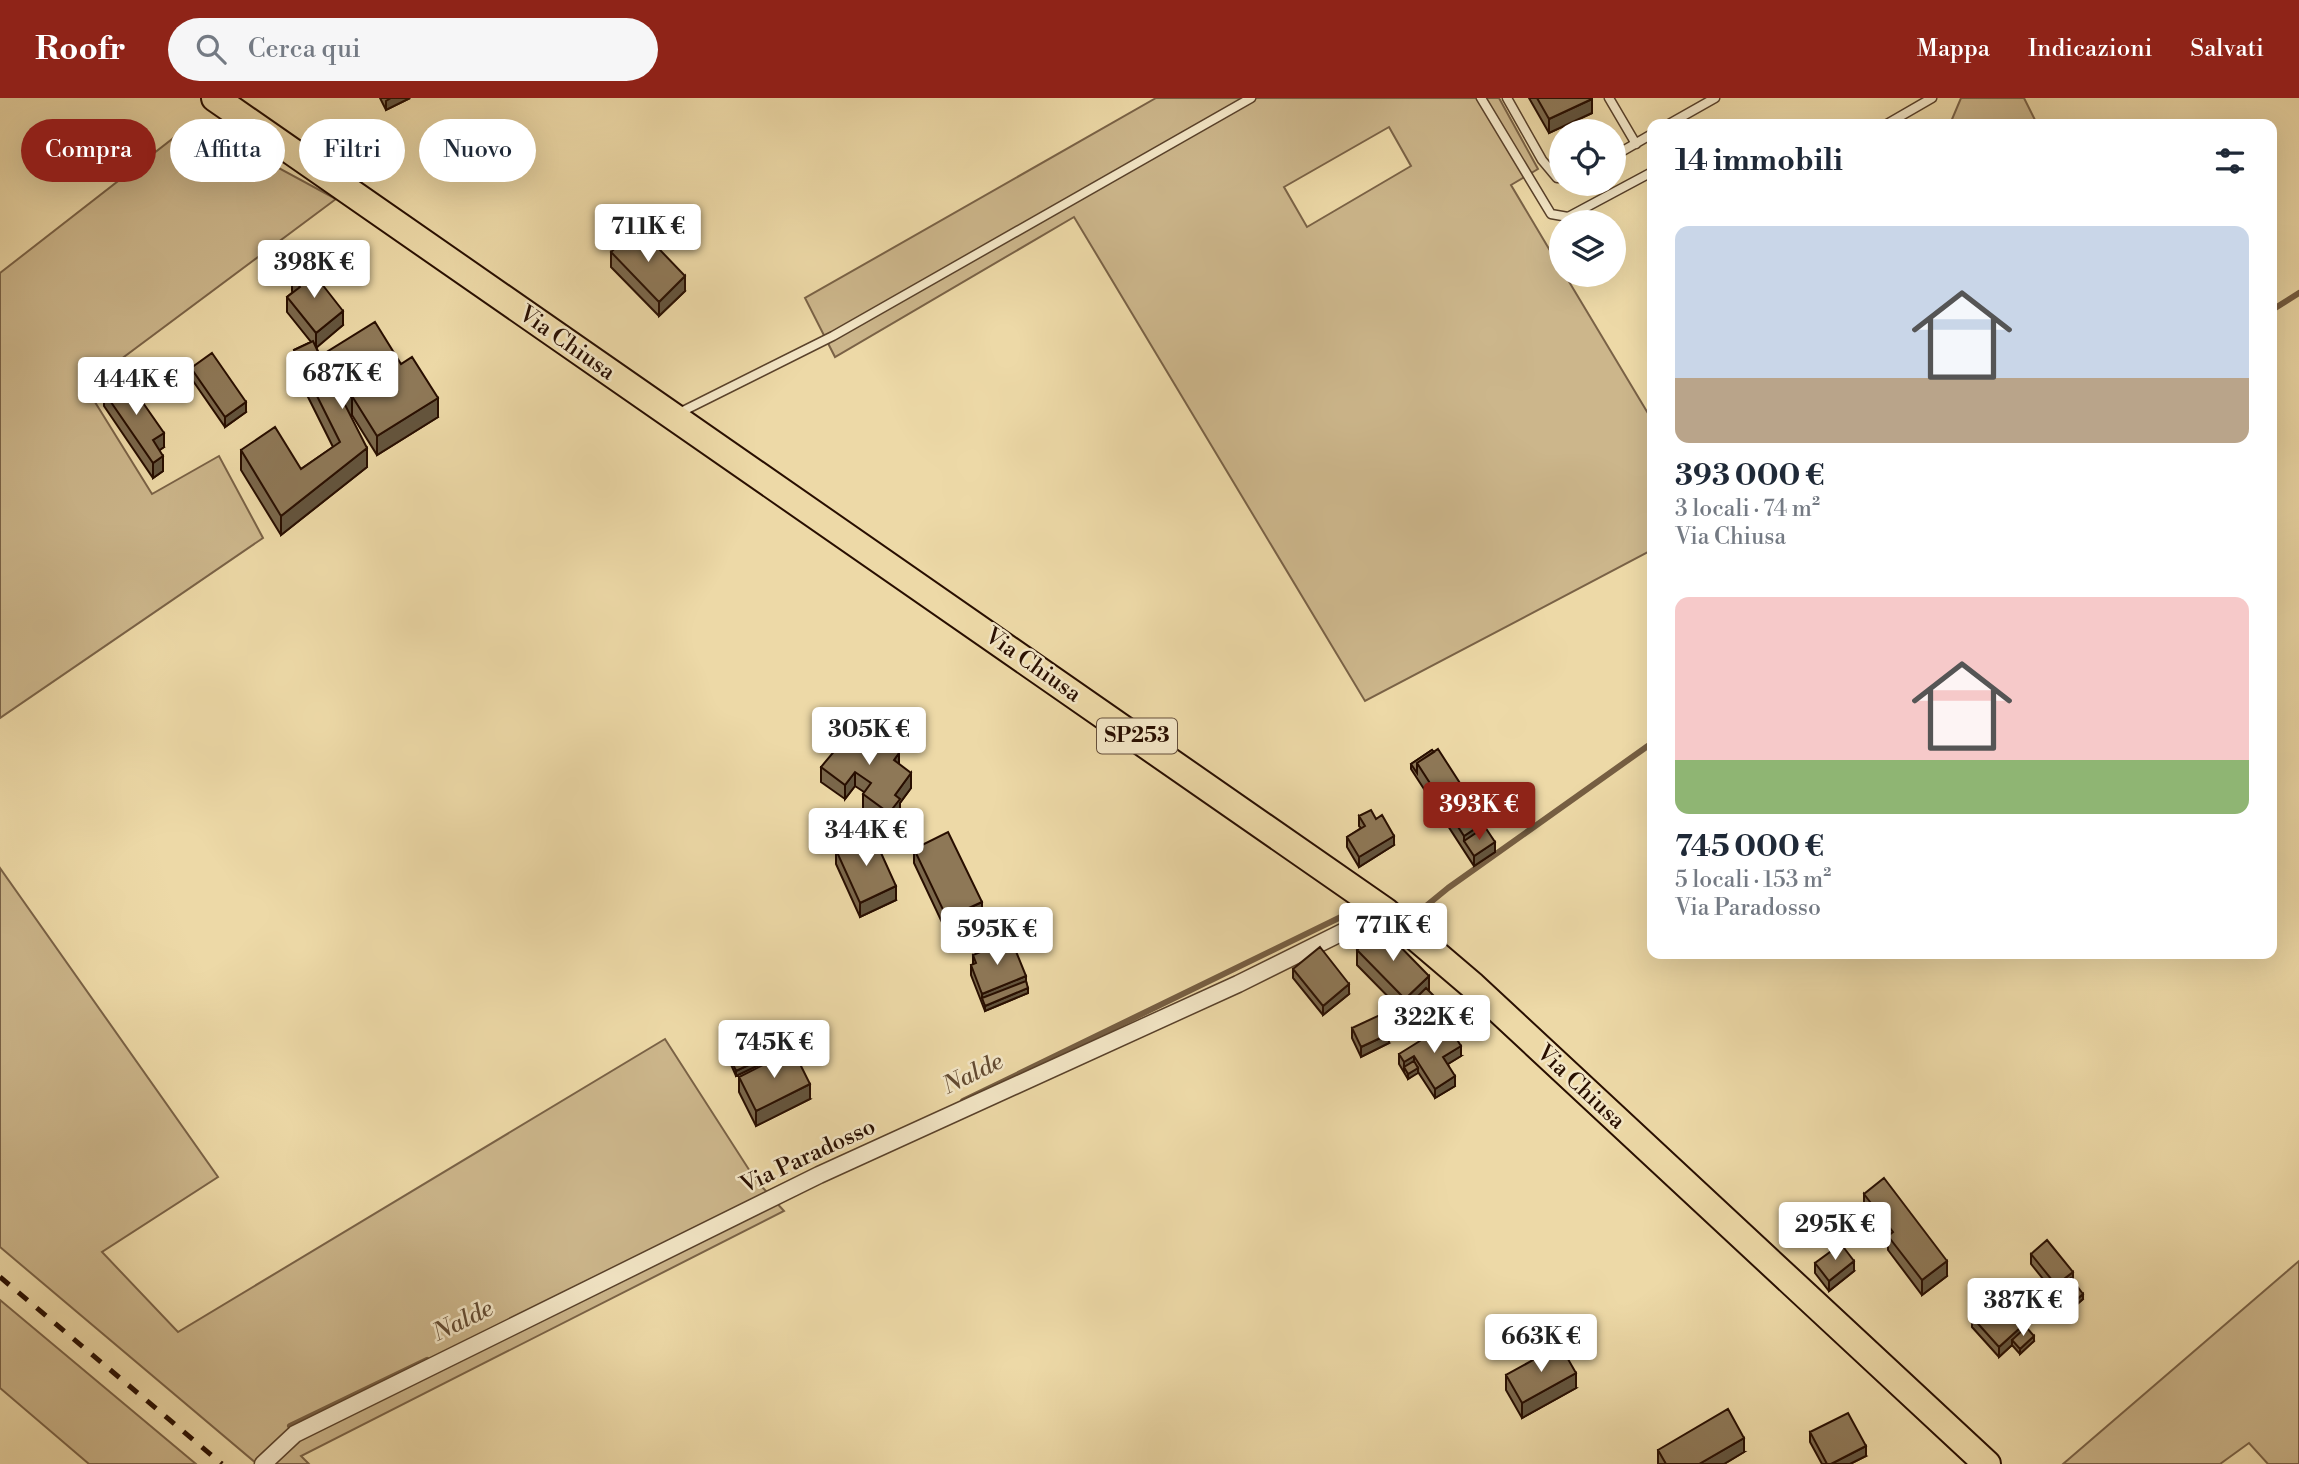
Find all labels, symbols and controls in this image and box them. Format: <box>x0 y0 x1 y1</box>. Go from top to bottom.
search box <box>168 18 658 81</box>
text: Roofr <box>35 29 126 70</box>
icon: search <box>192 30 230 68</box>
text: Cerca qui <box>248 33 361 65</box>
text: Mappa <box>1917 34 1990 64</box>
text: Indicazioni <box>2028 34 2152 64</box>
text: Salvati <box>2190 34 2264 64</box>
chip: Compra <box>21 119 156 182</box>
chip: Affitta <box>170 119 285 182</box>
chip: Filtri <box>299 119 405 182</box>
chip: Nuovo <box>419 119 536 182</box>
map controls <box>1549 119 1626 287</box>
button: locate <box>1549 119 1626 196</box>
text: 14 immobili <box>1675 142 1843 180</box>
icon: filters <box>2211 142 2249 180</box>
pin: 711K € <box>591 204 705 264</box>
button: layers <box>1549 210 1626 287</box>
text: 711K € <box>611 213 685 241</box>
pin: 398K € <box>257 240 371 300</box>
text: 398K € <box>274 249 354 277</box>
icon: home <box>1899 272 2025 398</box>
street label: Via Chiusa <box>513 299 621 387</box>
pin: 687K € <box>285 352 399 411</box>
pin: 444K € <box>79 358 193 417</box>
text: 687K € <box>302 360 382 388</box>
text: 444K € <box>94 366 178 394</box>
text: 393 000 € <box>1675 457 1825 495</box>
text: 3 locali · 74 m² <box>1675 495 1820 523</box>
text: Via Chiusa <box>1675 523 1786 551</box>
street label: Via Chiusa <box>979 621 1087 709</box>
icon: home <box>1899 643 2025 769</box>
pin: 305K € <box>812 708 926 767</box>
text: 305K € <box>828 716 910 744</box>
road number: SP253 <box>1097 718 1177 754</box>
pin: 393K € <box>1422 782 1536 842</box>
text: 393K € <box>1439 791 1519 819</box>
pin: 344K € <box>809 808 923 868</box>
text: 344K € <box>825 817 907 845</box>
text: 745 000 € <box>1675 828 1824 866</box>
text: 5 locali · 153 m² <box>1675 866 1831 894</box>
text: Via Paradosso <box>1675 894 1821 922</box>
pin: 771K € <box>1336 904 1450 963</box>
pin: 595K € <box>940 908 1054 967</box>
text: 771K € <box>1355 912 1431 940</box>
text: 595K € <box>957 916 1037 944</box>
pin: 322K € <box>1377 996 1491 1055</box>
text: 322K € <box>1394 1004 1474 1032</box>
pin: 745K € <box>717 1020 831 1080</box>
text: 745K € <box>734 1029 814 1057</box>
street label: Via Chiusa <box>1530 1038 1631 1135</box>
water label: Nalde <box>937 1047 1008 1102</box>
street label: Via Paradosso <box>735 1112 880 1200</box>
pin: 295K € <box>1778 1202 1892 1262</box>
text: 295K € <box>1795 1211 1875 1239</box>
pin: 387K € <box>1966 1278 2080 1338</box>
text: 387K € <box>1984 1287 2062 1315</box>
water label: Nalde <box>427 1294 498 1349</box>
pin: 663K € <box>1484 1314 1598 1374</box>
text: 663K € <box>1501 1323 1581 1351</box>

